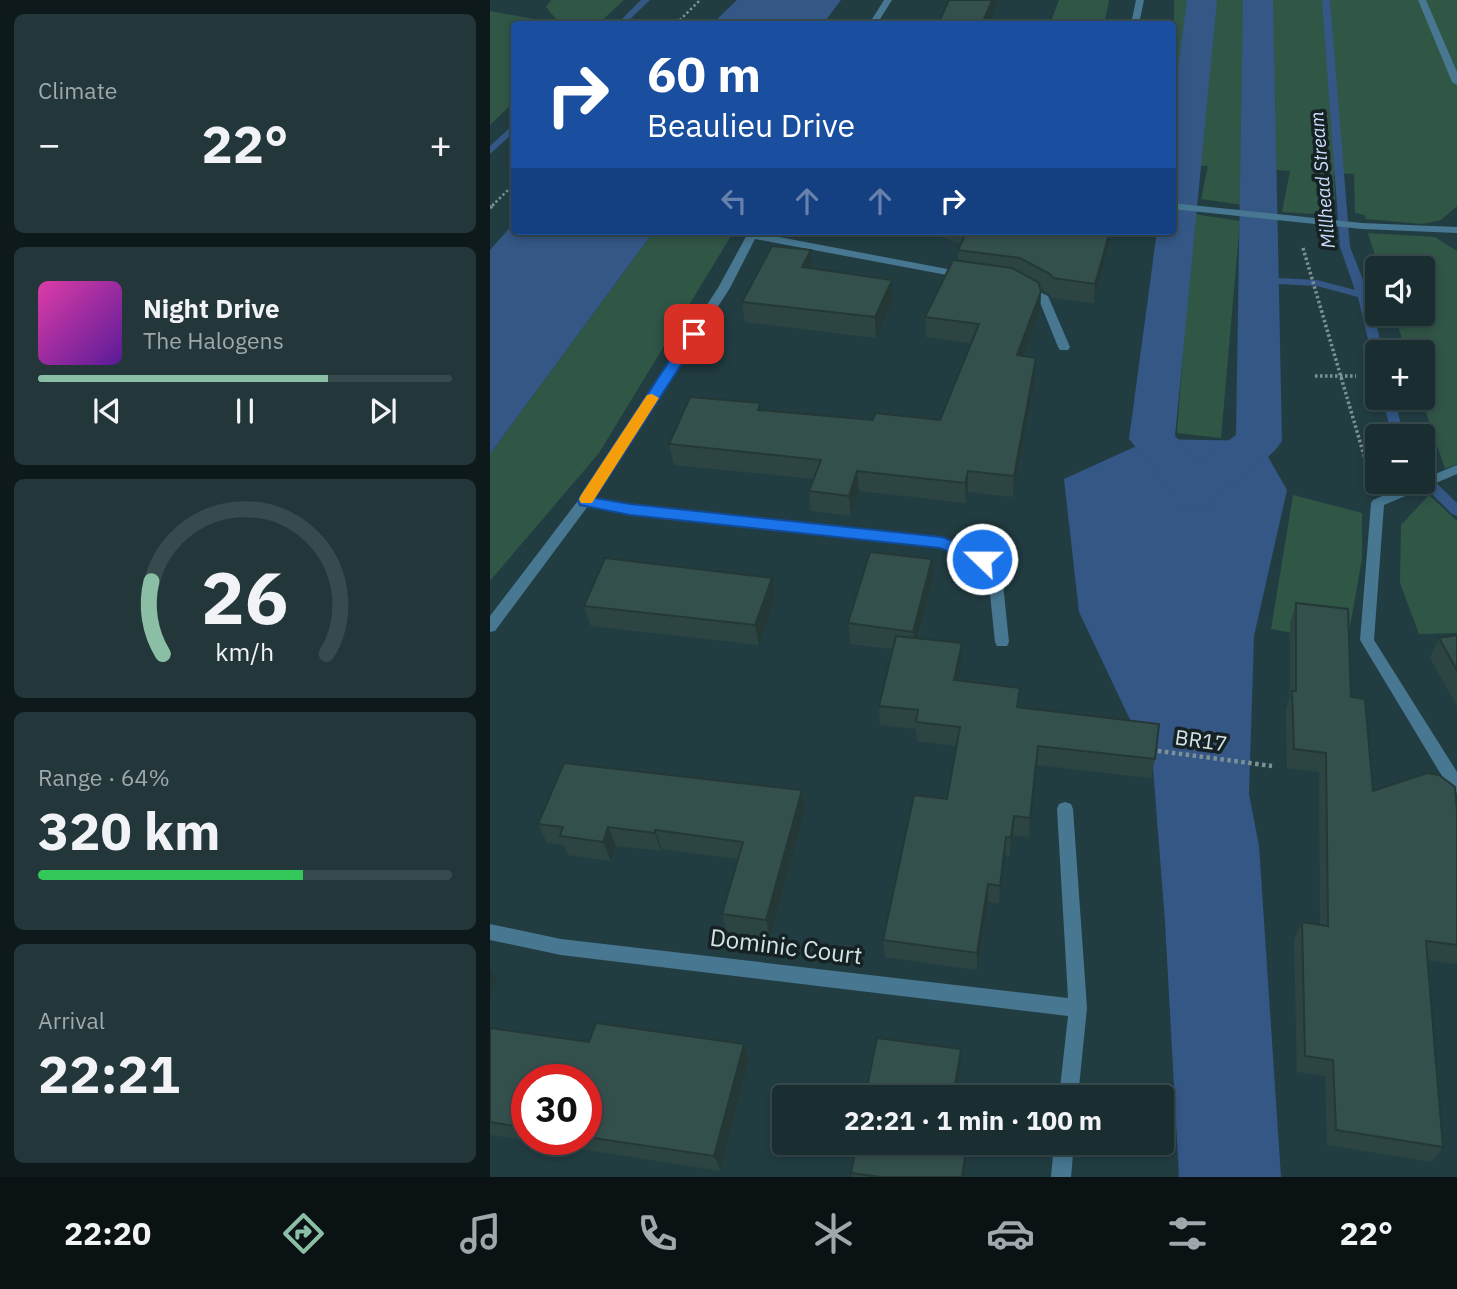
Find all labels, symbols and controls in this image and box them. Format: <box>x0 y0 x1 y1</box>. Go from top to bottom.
text: 60 m <box>647 42 761 105</box>
icon: right <box>532 49 623 140</box>
text: Climate <box>38 75 117 105</box>
text: Beaulieu Drive <box>647 104 855 146</box>
text: 22° <box>202 110 288 177</box>
water label: Millhead Stream <box>1304 110 1340 250</box>
text: − <box>38 119 61 168</box>
text: + <box>429 119 452 168</box>
icon: left <box>715 182 753 220</box>
icon: ahead <box>788 182 826 220</box>
icon: ahead <box>861 182 899 220</box>
icon: right <box>934 182 972 220</box>
map controls <box>1365 256 1435 494</box>
button: sound <box>1365 256 1435 326</box>
text: Night Drive <box>143 291 280 325</box>
pin <box>664 304 724 364</box>
icon: arrive <box>675 315 713 353</box>
text: The Halogens <box>143 325 284 355</box>
button: + <box>1365 340 1435 410</box>
icon: previous <box>88 392 126 430</box>
icon: pause <box>226 392 264 430</box>
icon: next <box>364 392 402 430</box>
button: − <box>1365 424 1435 494</box>
position arrow <box>945 522 1019 596</box>
text: 26 <box>201 550 289 645</box>
text: km/h <box>216 635 274 668</box>
street label: BR17 <box>1173 723 1229 758</box>
text: Range · 64% <box>38 762 170 792</box>
text: 320 km <box>38 797 220 864</box>
street label: Dominic Court <box>708 921 864 971</box>
text: Arrival <box>38 1005 105 1035</box>
text: 22:21 <box>38 1040 180 1107</box>
speed limit sign: 30 <box>511 1064 602 1155</box>
text: 22:21 · 1 min · 100 m <box>844 1103 1102 1137</box>
icon: directions <box>279 1209 328 1258</box>
icon: music <box>456 1209 505 1258</box>
icon: phone <box>633 1209 682 1258</box>
icon: climate <box>809 1209 858 1258</box>
icon: car <box>986 1209 1035 1258</box>
icon: filters <box>1163 1209 1212 1258</box>
text: 22:20 <box>64 1212 151 1254</box>
text: 22° <box>1340 1212 1393 1254</box>

